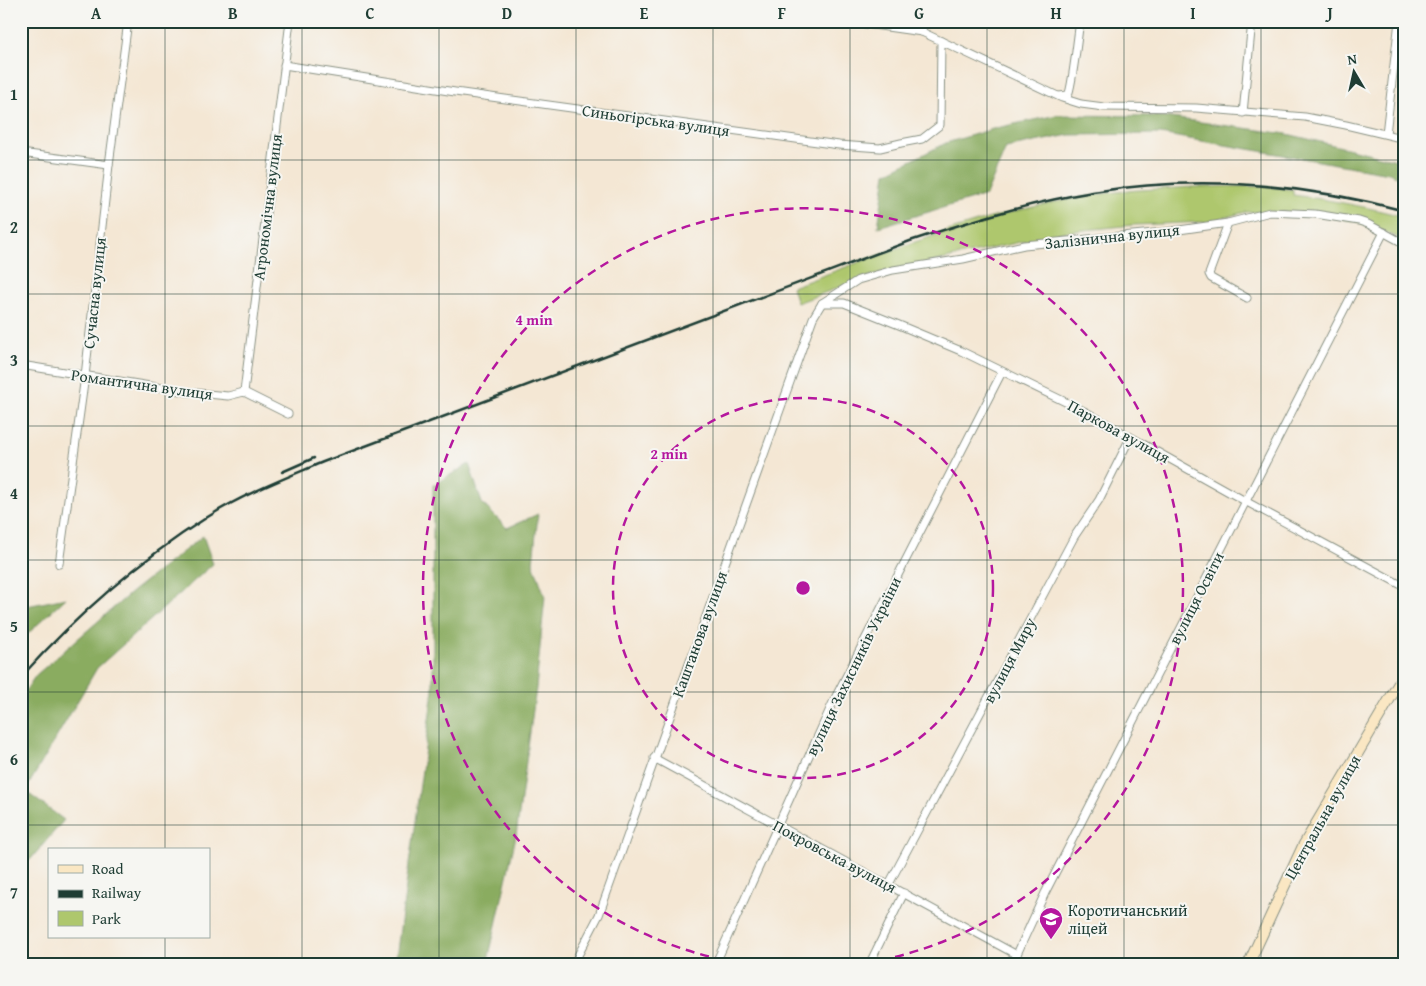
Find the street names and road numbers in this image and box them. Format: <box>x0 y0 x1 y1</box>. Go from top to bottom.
street label: Синьогірська вулиця <box>581 98 731 142</box>
street label: Агрономічна вулиця <box>246 133 288 281</box>
street label: Залізнична вулиця <box>1043 217 1181 255</box>
street label: Сучасна вулиця <box>76 236 112 350</box>
street label: Романтична вулиця <box>70 362 214 406</box>
street label: Паркова вулиця <box>1064 393 1174 469</box>
street label: вулиця Освіти <box>1162 547 1230 649</box>
street label: Каштанова вулиця <box>665 568 733 700</box>
street label: вулиця Захисників України <box>799 572 907 760</box>
street label: вулиця Миру <box>976 613 1042 707</box>
street label: Центральна вулиця <box>1278 750 1366 884</box>
street label: Покровська вулиця <box>769 813 901 899</box>

